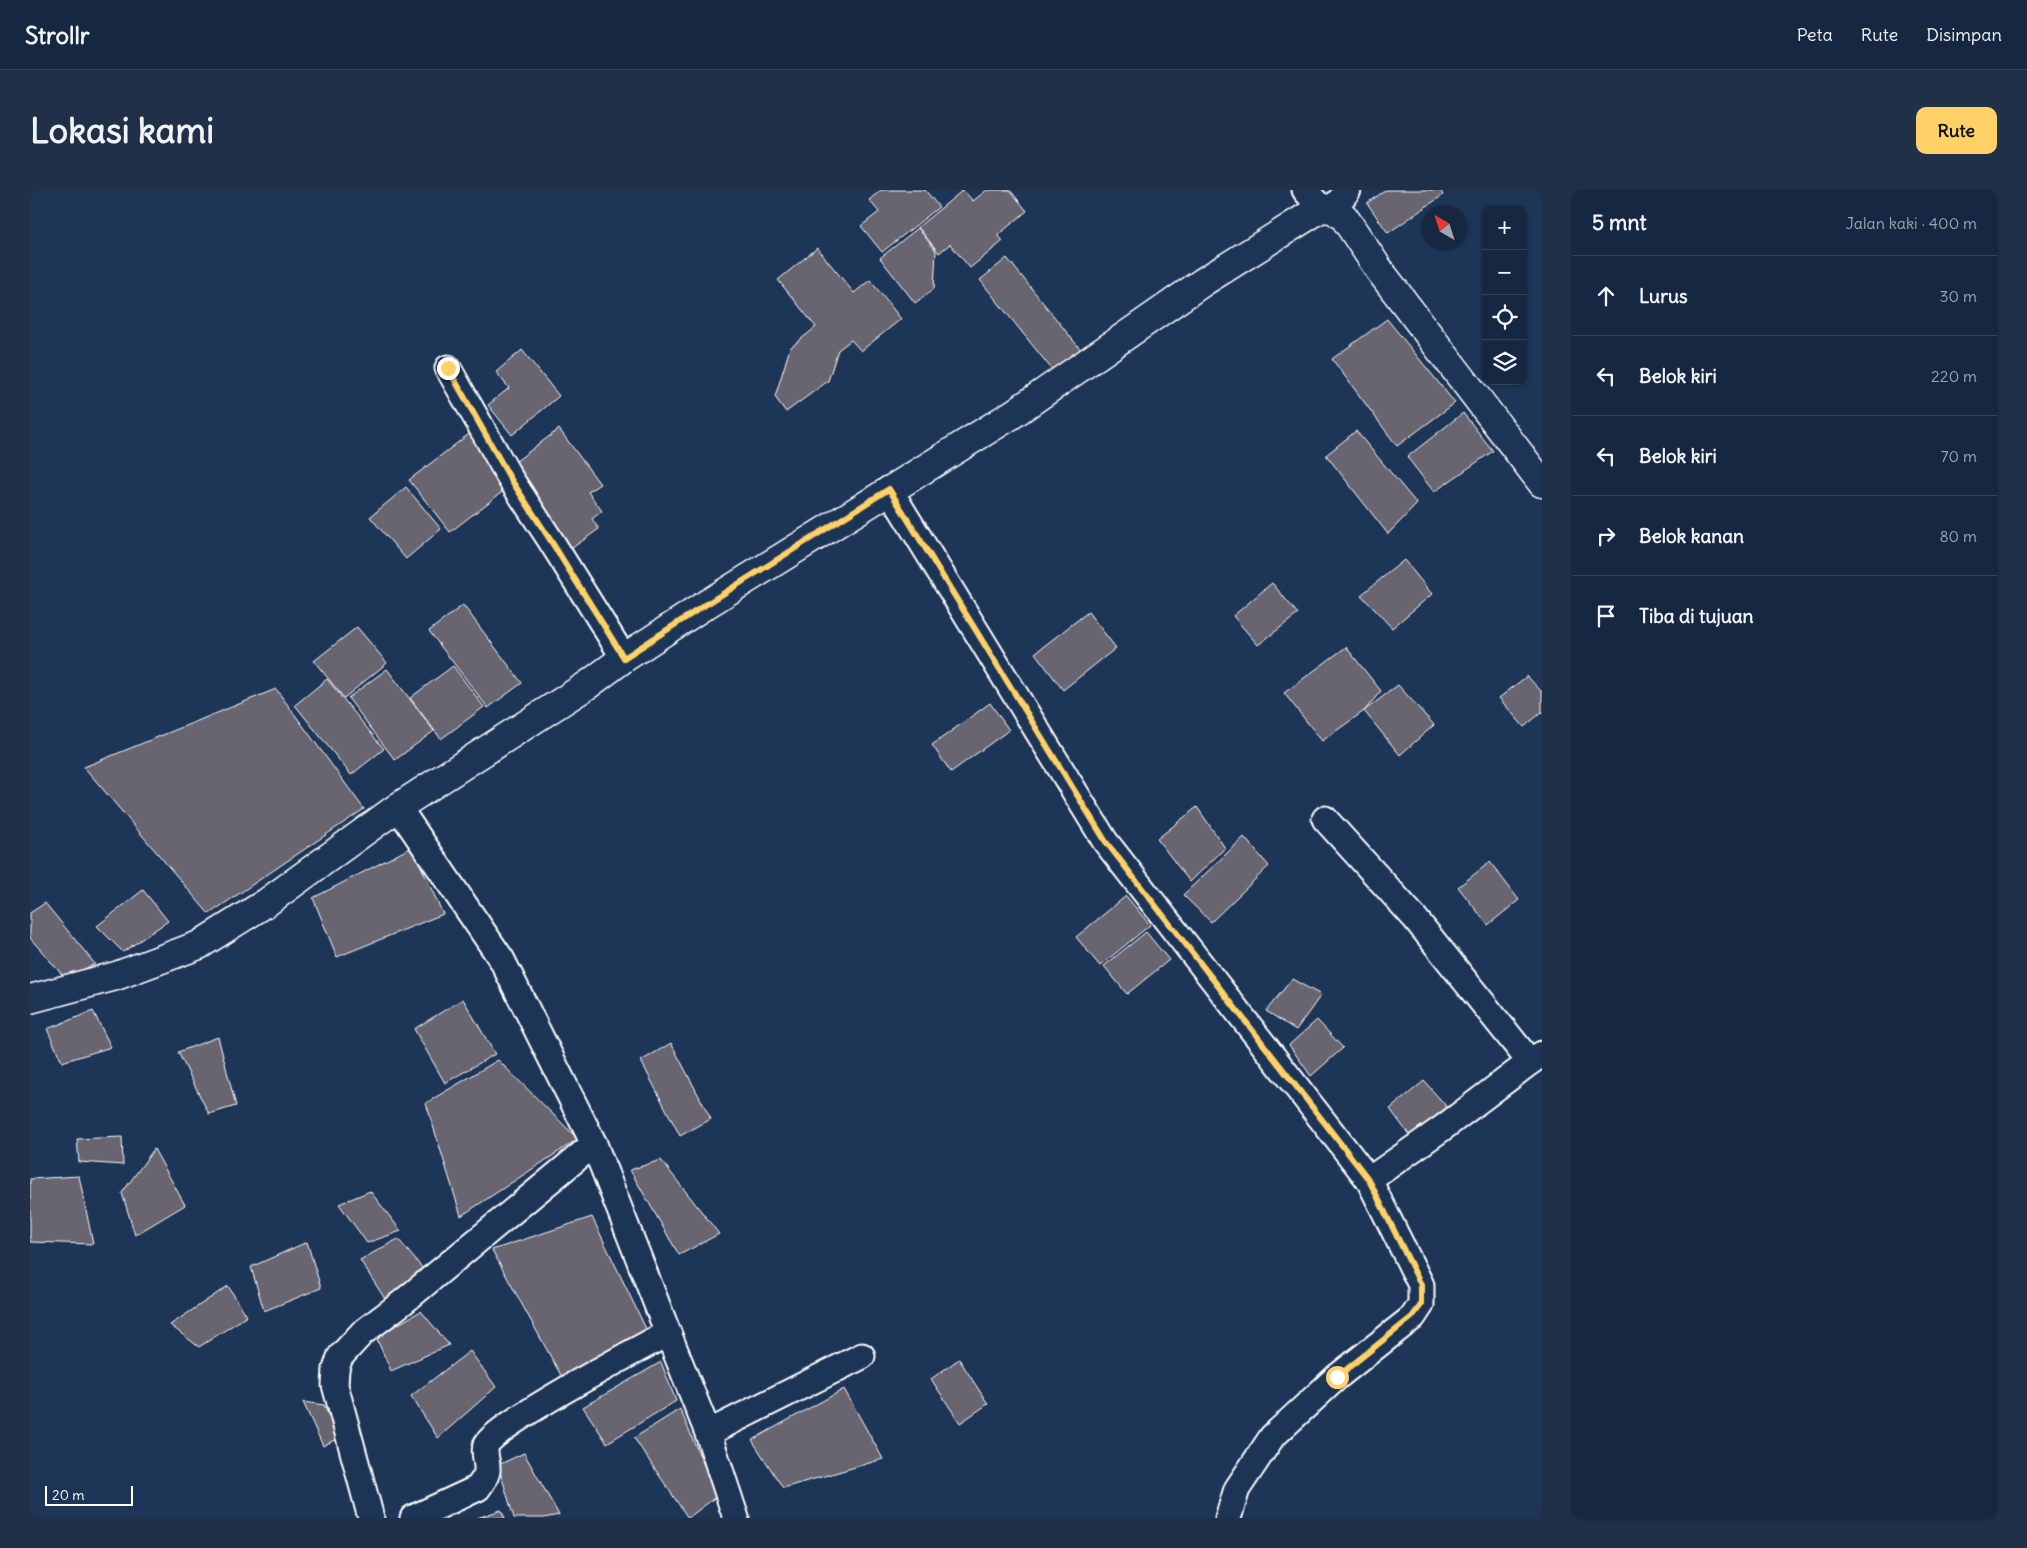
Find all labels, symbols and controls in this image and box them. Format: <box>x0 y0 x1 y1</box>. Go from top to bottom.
text: Strollr <box>25 20 90 50</box>
text: Peta <box>1797 23 1833 46</box>
text: Rute <box>1861 23 1898 46</box>
text: Disimpan <box>1926 23 2002 46</box>
button: Rute <box>1916 107 1997 154</box>
text: Lokasi kami <box>30 108 214 152</box>
north arrow <box>1422 205 1467 250</box>
map controls <box>1482 205 1527 385</box>
button: + <box>1482 205 1527 250</box>
text: 5 mnt <box>1592 209 1647 236</box>
text: Jalan kaki · 400 m <box>1846 213 1977 233</box>
button: − <box>1482 250 1527 295</box>
icon: ahead <box>1592 282 1620 310</box>
text: Lurus <box>1639 284 1688 308</box>
text: 30 m <box>1940 286 1977 306</box>
button: locate <box>1482 295 1527 340</box>
button: layers <box>1482 340 1527 385</box>
route end <box>437 357 460 380</box>
icon: left <box>1592 362 1620 390</box>
text: Belok kiri <box>1639 364 1717 388</box>
text: 220 m <box>1931 366 1977 386</box>
icon: left <box>1592 442 1620 470</box>
text: Belok kiri <box>1639 444 1717 468</box>
text: 70 m <box>1941 446 1977 466</box>
icon: right <box>1592 522 1620 550</box>
text: Belok kanan <box>1639 524 1744 548</box>
text: 80 m <box>1939 526 1977 546</box>
icon: arrive <box>1592 602 1620 630</box>
text: Tiba di tujuan <box>1639 604 1754 628</box>
route start <box>1326 1366 1349 1389</box>
scale bar <box>45 1483 132 1506</box>
text: 20 m <box>52 1486 85 1504</box>

